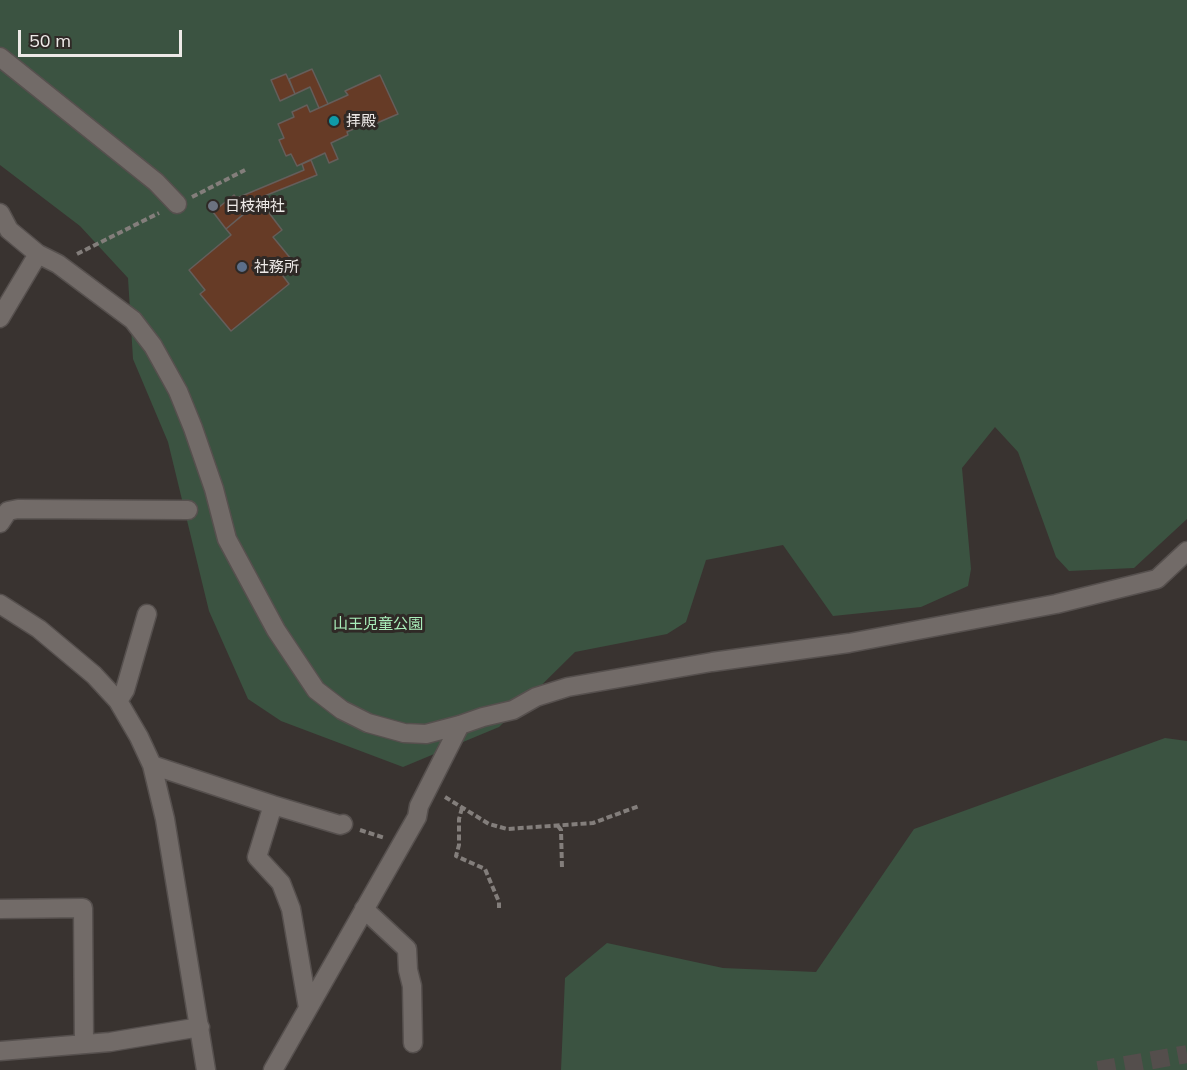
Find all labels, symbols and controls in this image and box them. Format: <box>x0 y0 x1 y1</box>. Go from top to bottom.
scale bar <box>21 18 184 56</box>
text: 50 m <box>29 29 71 52</box>
place label: 拝殿 <box>346 112 376 130</box>
marker: 拝殿 <box>327 114 341 128</box>
place label: 日枝神社 <box>225 197 285 215</box>
marker: 日枝神社 <box>206 199 220 213</box>
place label: 社務所 <box>254 258 299 276</box>
marker: 社務所 <box>235 260 249 274</box>
park label: 山王児童公園 <box>333 615 423 633</box>

